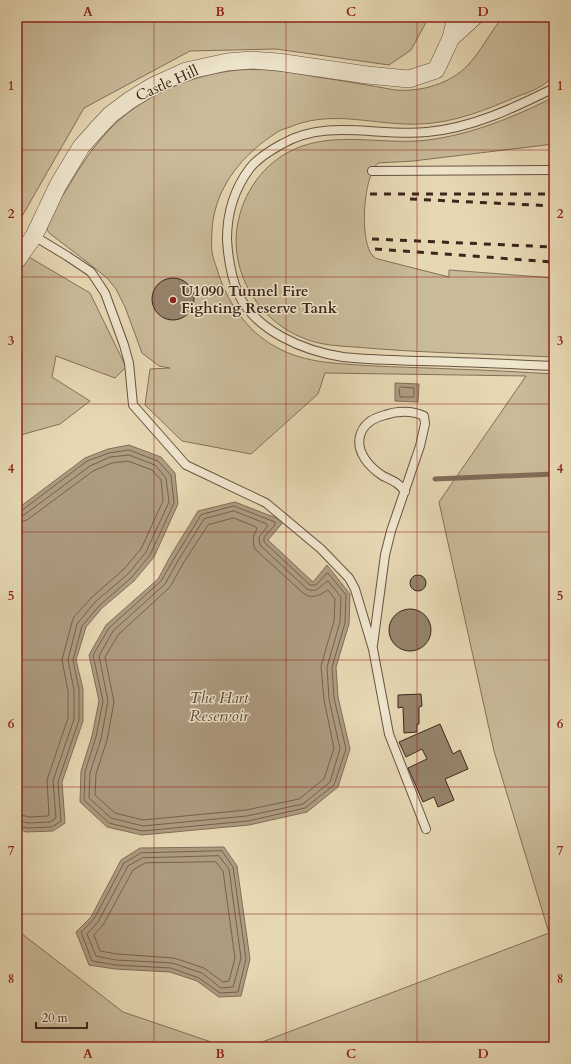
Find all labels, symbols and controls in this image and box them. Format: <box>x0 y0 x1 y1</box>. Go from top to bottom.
text: A <box>83 3 93 21</box>
text: B <box>215 3 225 21</box>
text: C <box>346 3 356 21</box>
text: D <box>477 3 489 21</box>
street label: Castle Hill <box>132 60 202 106</box>
text: 1 <box>8 77 14 95</box>
text: 1 <box>557 77 563 95</box>
text: 2 <box>8 205 15 223</box>
text: 2 <box>557 205 564 223</box>
place label: U1090 Tunnel Fire Fighting Reserve Tank <box>181 281 338 318</box>
marker: U1090 Tunnel Fire Fighting Reserve Tank <box>168 295 178 305</box>
text: 3 <box>8 332 15 350</box>
text: 3 <box>557 332 564 350</box>
text: 4 <box>8 460 15 478</box>
text: 4 <box>557 460 564 478</box>
text: 5 <box>8 587 14 605</box>
text: 5 <box>557 587 563 605</box>
water label: The Hart Reservoir <box>190 687 249 727</box>
text: 6 <box>8 715 15 733</box>
text: 6 <box>557 715 564 733</box>
text: 7 <box>8 842 15 860</box>
text: 7 <box>557 842 564 860</box>
text: 8 <box>8 970 14 988</box>
text: 8 <box>557 970 563 988</box>
scale bar <box>36 1004 87 1030</box>
text: 20 m <box>42 1010 69 1026</box>
text: A <box>83 1045 93 1063</box>
text: B <box>215 1045 225 1063</box>
text: C <box>346 1045 356 1063</box>
text: D <box>477 1045 489 1063</box>

